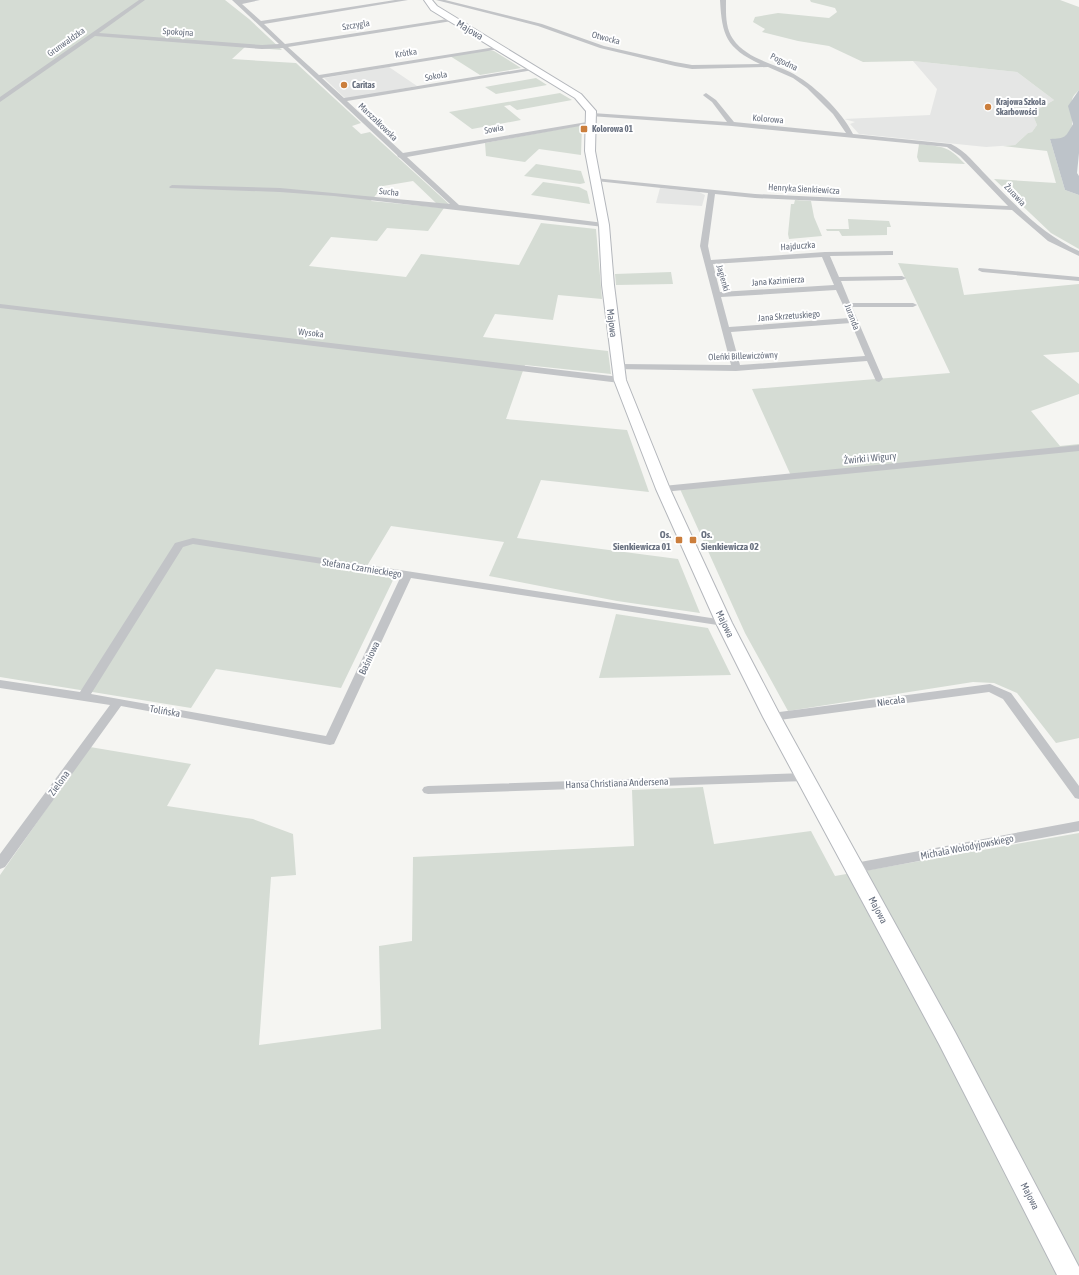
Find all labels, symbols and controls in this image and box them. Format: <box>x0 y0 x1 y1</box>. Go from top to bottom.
street label: Szczygla <box>342 18 370 32</box>
street label: Majowa <box>455 18 485 42</box>
street label: Grunwaldzka <box>45 25 87 59</box>
street label: Spokojna <box>162 26 194 38</box>
street label: Otwocka <box>591 29 621 47</box>
street label: Krótka <box>394 46 418 60</box>
street label: Pogodna <box>769 51 799 73</box>
street label: Sokola <box>424 69 448 83</box>
marker: Caritas <box>339 80 349 90</box>
place label: Caritas <box>352 80 376 90</box>
place label: Krajowa Szkoła Skarbowości <box>996 97 1046 117</box>
street label: Marszałkowska <box>356 101 400 143</box>
marker: Krajowa Szkoła Skarbowości <box>983 102 993 112</box>
street label: Kolorowa <box>752 113 784 125</box>
street label: Sowia <box>483 122 505 136</box>
marker: Kolorowa 01 <box>579 124 589 134</box>
place label: Kolorowa 01 <box>592 124 633 134</box>
street label: Henryka Sienkiewicza <box>768 182 840 196</box>
street label: Żurawia <box>1002 182 1028 208</box>
street label: Sucha <box>379 186 399 198</box>
street label: Hajduczka <box>780 240 816 252</box>
street label: Jagienki <box>714 264 732 292</box>
street label: Jana Kazimierza <box>751 274 805 288</box>
street label: Juranda <box>843 303 861 331</box>
street label: Majowa <box>605 308 619 338</box>
street label: Jana Skrzetuskiego <box>758 309 820 323</box>
street label: Wysoka <box>298 326 324 340</box>
street label: Oleńki Billewiczówny <box>708 350 778 362</box>
street label: Żwirki i Wigury <box>843 450 897 466</box>
place label: Os. Sienkiewicza 01 <box>613 529 671 552</box>
place label: Os. Sienkiewicza 02 <box>701 529 759 552</box>
marker: Os. Sienkiewicza 01 <box>674 535 684 545</box>
marker: Os. Sienkiewicza 02 <box>688 535 698 545</box>
street label: Stefana Czarnieckiego <box>321 556 403 580</box>
street label: Majowa <box>714 609 736 640</box>
street label: Baśniowa <box>357 639 382 676</box>
street label: Niecała <box>876 694 906 708</box>
street label: Tolińska <box>149 703 181 719</box>
street label: Zielona <box>46 768 72 798</box>
street label: Hansa Christiana Andersena <box>565 776 669 790</box>
street label: Michała Wołodyjowskiego <box>919 833 1015 861</box>
street label: Majowa <box>866 895 890 926</box>
street label: Majowa <box>1019 1181 1042 1212</box>

